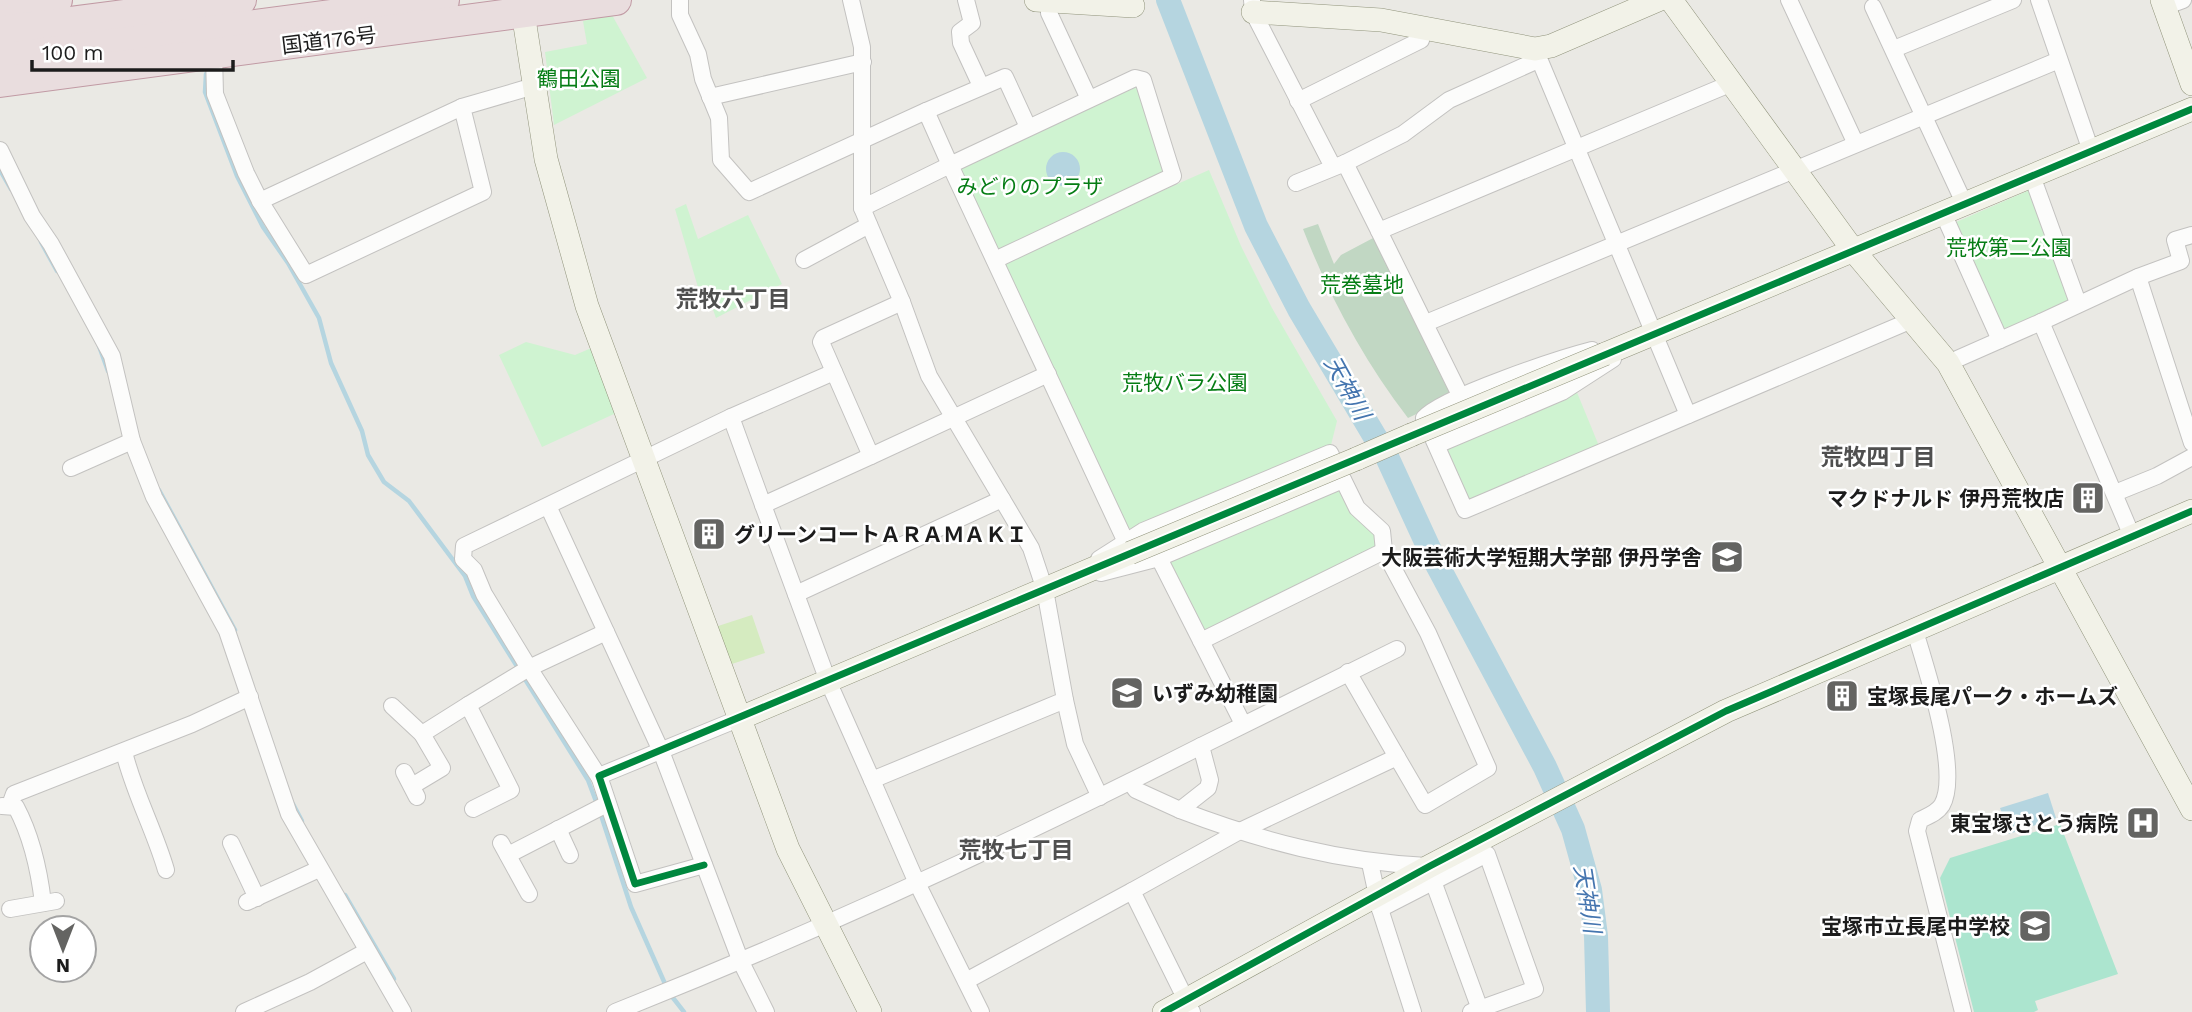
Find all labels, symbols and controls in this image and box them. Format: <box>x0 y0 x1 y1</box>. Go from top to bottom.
street label: 国道176号 <box>280 22 378 58</box>
scale bar <box>32 28 233 72</box>
text: 100 m <box>42 40 104 65</box>
park label: 鶴田公園 <box>537 66 621 91</box>
park label: みどりのプラザ <box>957 174 1104 199</box>
park label: 荒牧第二公園 <box>1946 235 2072 260</box>
park label: 荒巻墓地 <box>1320 272 1404 297</box>
district label: 荒牧六丁目 <box>676 286 791 313</box>
water label: 天神川 <box>1318 351 1377 427</box>
park label: 荒牧バラ公園 <box>1122 370 1248 395</box>
district label: 荒牧四丁目 <box>1821 444 1936 471</box>
building icon: マクドナルド 伊丹荒牧店 <box>2069 479 2107 517</box>
place label: マクドナルド 伊丹荒牧店 <box>1827 486 2064 511</box>
building icon: グリーンコートＡＲＡＭＡＫＩ <box>690 515 728 553</box>
place label: グリーンコートＡＲＡＭＡＫＩ <box>734 522 1027 547</box>
school or university icon: 大阪芸術大学短期大学部 伊丹学舎 <box>1708 538 1746 576</box>
place label: 大阪芸術大学短期大学部 伊丹学舎 <box>1381 545 1702 570</box>
school or university icon: いずみ幼稚園 <box>1108 674 1146 712</box>
building icon: 宝塚長尾パーク・ホームズ <box>1823 677 1861 715</box>
place label: いずみ幼稚園 <box>1152 681 1278 706</box>
place label: 宝塚長尾パーク・ホームズ <box>1867 684 2118 709</box>
hospital icon: 東宝塚さとう病院 <box>2124 804 2162 842</box>
place label: 東宝塚さとう病院 <box>1950 811 2118 836</box>
district label: 荒牧七丁目 <box>959 837 1074 864</box>
water label: 天神川 <box>1568 863 1606 938</box>
school or university icon: 宝塚市立長尾中学校 <box>2016 907 2054 945</box>
north arrow <box>28 914 98 984</box>
place label: 宝塚市立長尾中学校 <box>1821 914 2010 939</box>
text: N <box>56 954 70 977</box>

